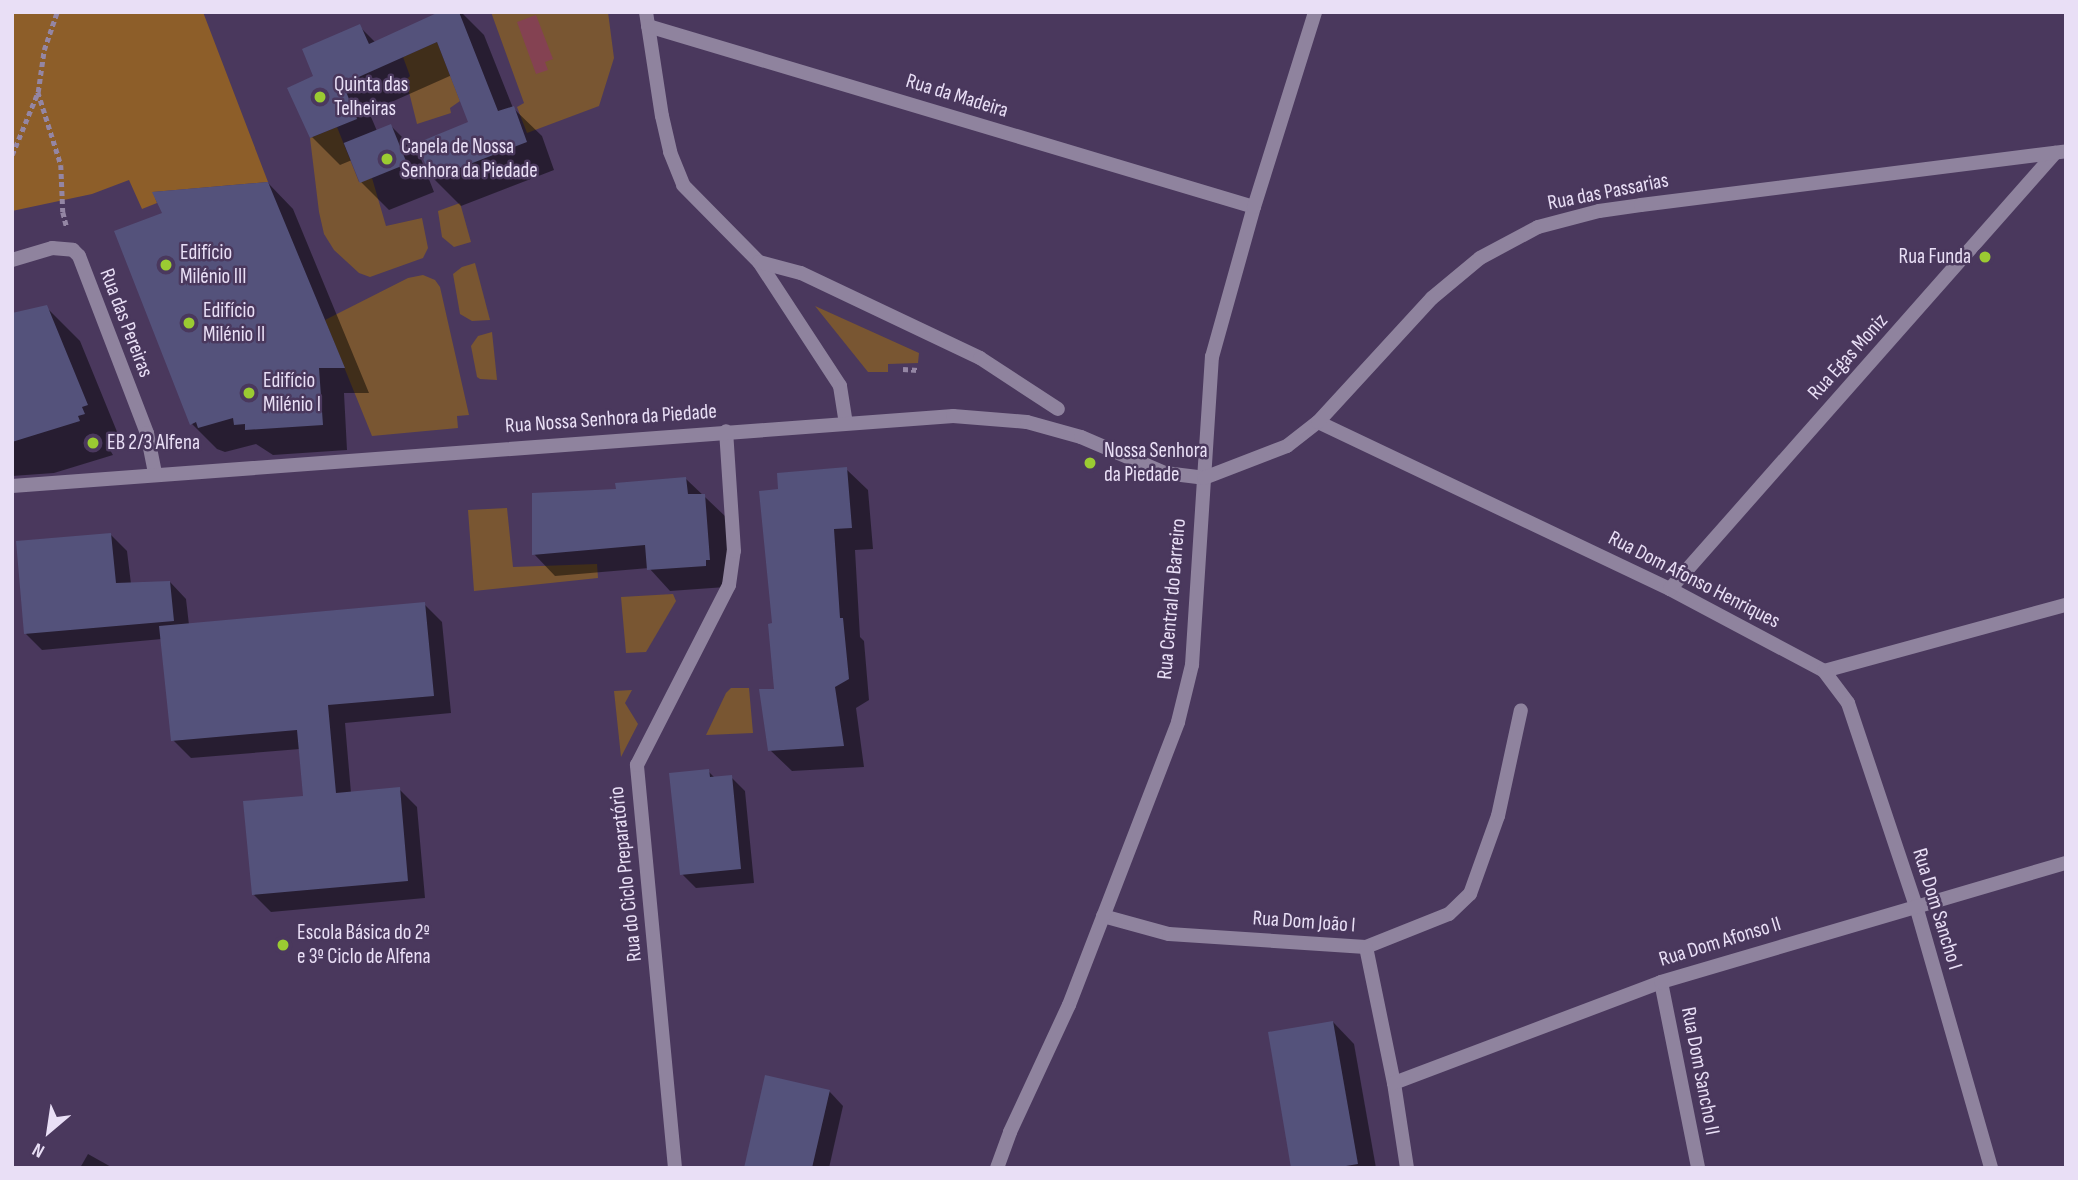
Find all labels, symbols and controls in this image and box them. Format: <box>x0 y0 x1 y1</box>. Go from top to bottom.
street label: Rua da Madeira <box>903 69 1011 123</box>
place label: Quinta das Telheiras <box>334 72 408 122</box>
marker: Quinta das Telheiras <box>312 89 328 105</box>
place label: Capela de Nossa Senhora da Piedade <box>401 134 538 184</box>
marker: Capela de Nossa Senhora da Piedade <box>379 151 395 167</box>
street label: Rua das Passarias <box>1545 168 1671 216</box>
place label: Edifício Milénio III <box>180 240 246 290</box>
place label: Rua Funda <box>1899 244 1971 270</box>
marker: Rua Funda <box>1977 249 1993 265</box>
marker: Edifício Milénio III <box>158 257 174 273</box>
street label: Rua das Pereiras <box>94 265 158 381</box>
place label: Edifício Milénio II <box>203 298 265 348</box>
street label: Rua Egas Moniz <box>1803 309 1893 405</box>
marker: Edifício Milénio II <box>181 315 197 331</box>
place label: Edifício Milénio I <box>263 368 321 418</box>
marker: Edifício Milénio I <box>241 385 257 401</box>
street label: Rua Nossa Senhora da Piedade <box>504 399 718 439</box>
place label: EB 2/3 Alfena <box>107 430 200 456</box>
marker: EB 2/3 Alfena <box>85 435 101 451</box>
place label: Nossa Senhora da Piedade <box>1104 438 1208 488</box>
marker: Nossa Senhora da Piedade <box>1082 455 1098 471</box>
street label: Rua Central do Barreiro <box>1152 517 1192 681</box>
street label: Rua Dom Afonso Henriques <box>1604 526 1784 634</box>
street label: Rua do Ciclo Preparatório <box>604 785 648 963</box>
street label: Rua Dom Sancho I <box>1907 845 1967 973</box>
street label: Rua Dom João I <box>1252 906 1356 938</box>
street label: Rua Dom Afonso II <box>1656 912 1784 972</box>
place label: Escola Básica do 2º e 3º Ciclo de Alfena <box>297 920 431 970</box>
marker: Escola Básica do 2º e 3º Ciclo de Alfena <box>275 937 291 953</box>
street label: Rua Dom Sancho II <box>1675 1005 1725 1137</box>
north arrow <box>14 1096 84 1166</box>
text: N <box>29 1137 49 1162</box>

